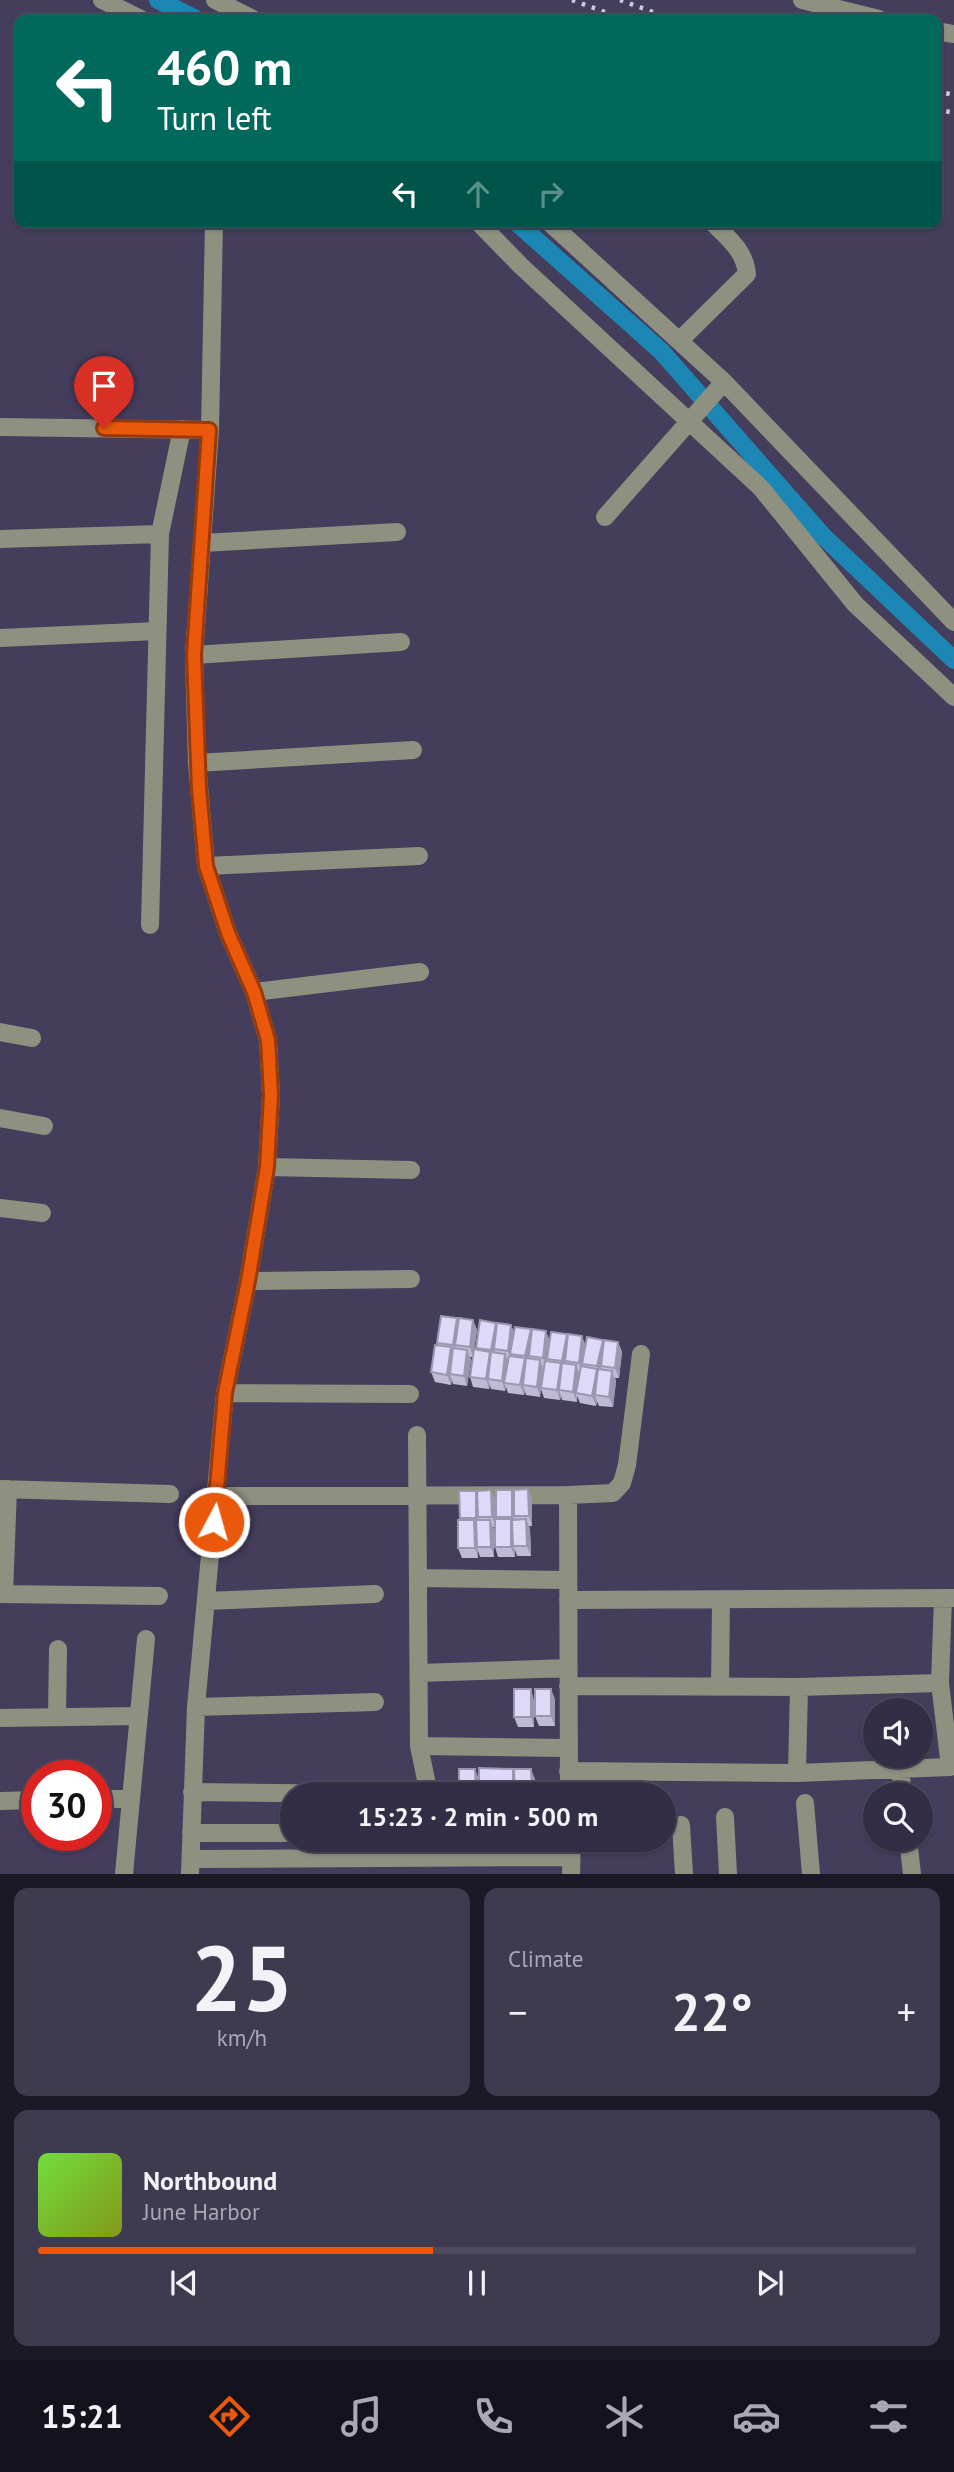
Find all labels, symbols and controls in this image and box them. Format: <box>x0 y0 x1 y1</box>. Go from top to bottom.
text: 460 m <box>157 35 292 99</box>
icon: left <box>42 42 133 133</box>
text: Turn left <box>157 97 272 139</box>
icon: left <box>386 175 424 213</box>
icon: ahead <box>459 175 497 213</box>
icon: right <box>532 175 570 213</box>
pin <box>74 356 134 428</box>
icon: arrive <box>85 367 123 405</box>
position arrow <box>177 1485 251 1559</box>
map controls <box>863 1698 933 1852</box>
button: sound <box>863 1698 933 1768</box>
speed limit sign: 30 <box>21 1760 112 1851</box>
button: search <box>863 1782 933 1852</box>
text: 15:23 · 2 min · 500 m <box>358 1800 598 1833</box>
text: 25 <box>190 1918 294 2036</box>
text: Climate <box>508 1944 583 1973</box>
text: 22° <box>671 1978 753 2045</box>
text: − <box>508 1987 527 2036</box>
text: + <box>897 1987 916 2036</box>
text: km/h <box>217 2023 267 2052</box>
text: Northbound <box>143 2164 277 2197</box>
text: June Harbor <box>143 2197 260 2226</box>
icon: previous <box>165 2264 203 2302</box>
icon: pause <box>458 2264 496 2302</box>
icon: next <box>751 2264 789 2302</box>
icon: directions <box>205 2392 254 2441</box>
icon: music <box>337 2392 386 2441</box>
icon: phone <box>469 2392 518 2441</box>
icon: climate <box>600 2392 649 2441</box>
icon: car <box>732 2392 781 2441</box>
icon: filters <box>864 2392 913 2441</box>
text: 15:21 <box>41 2395 123 2437</box>

